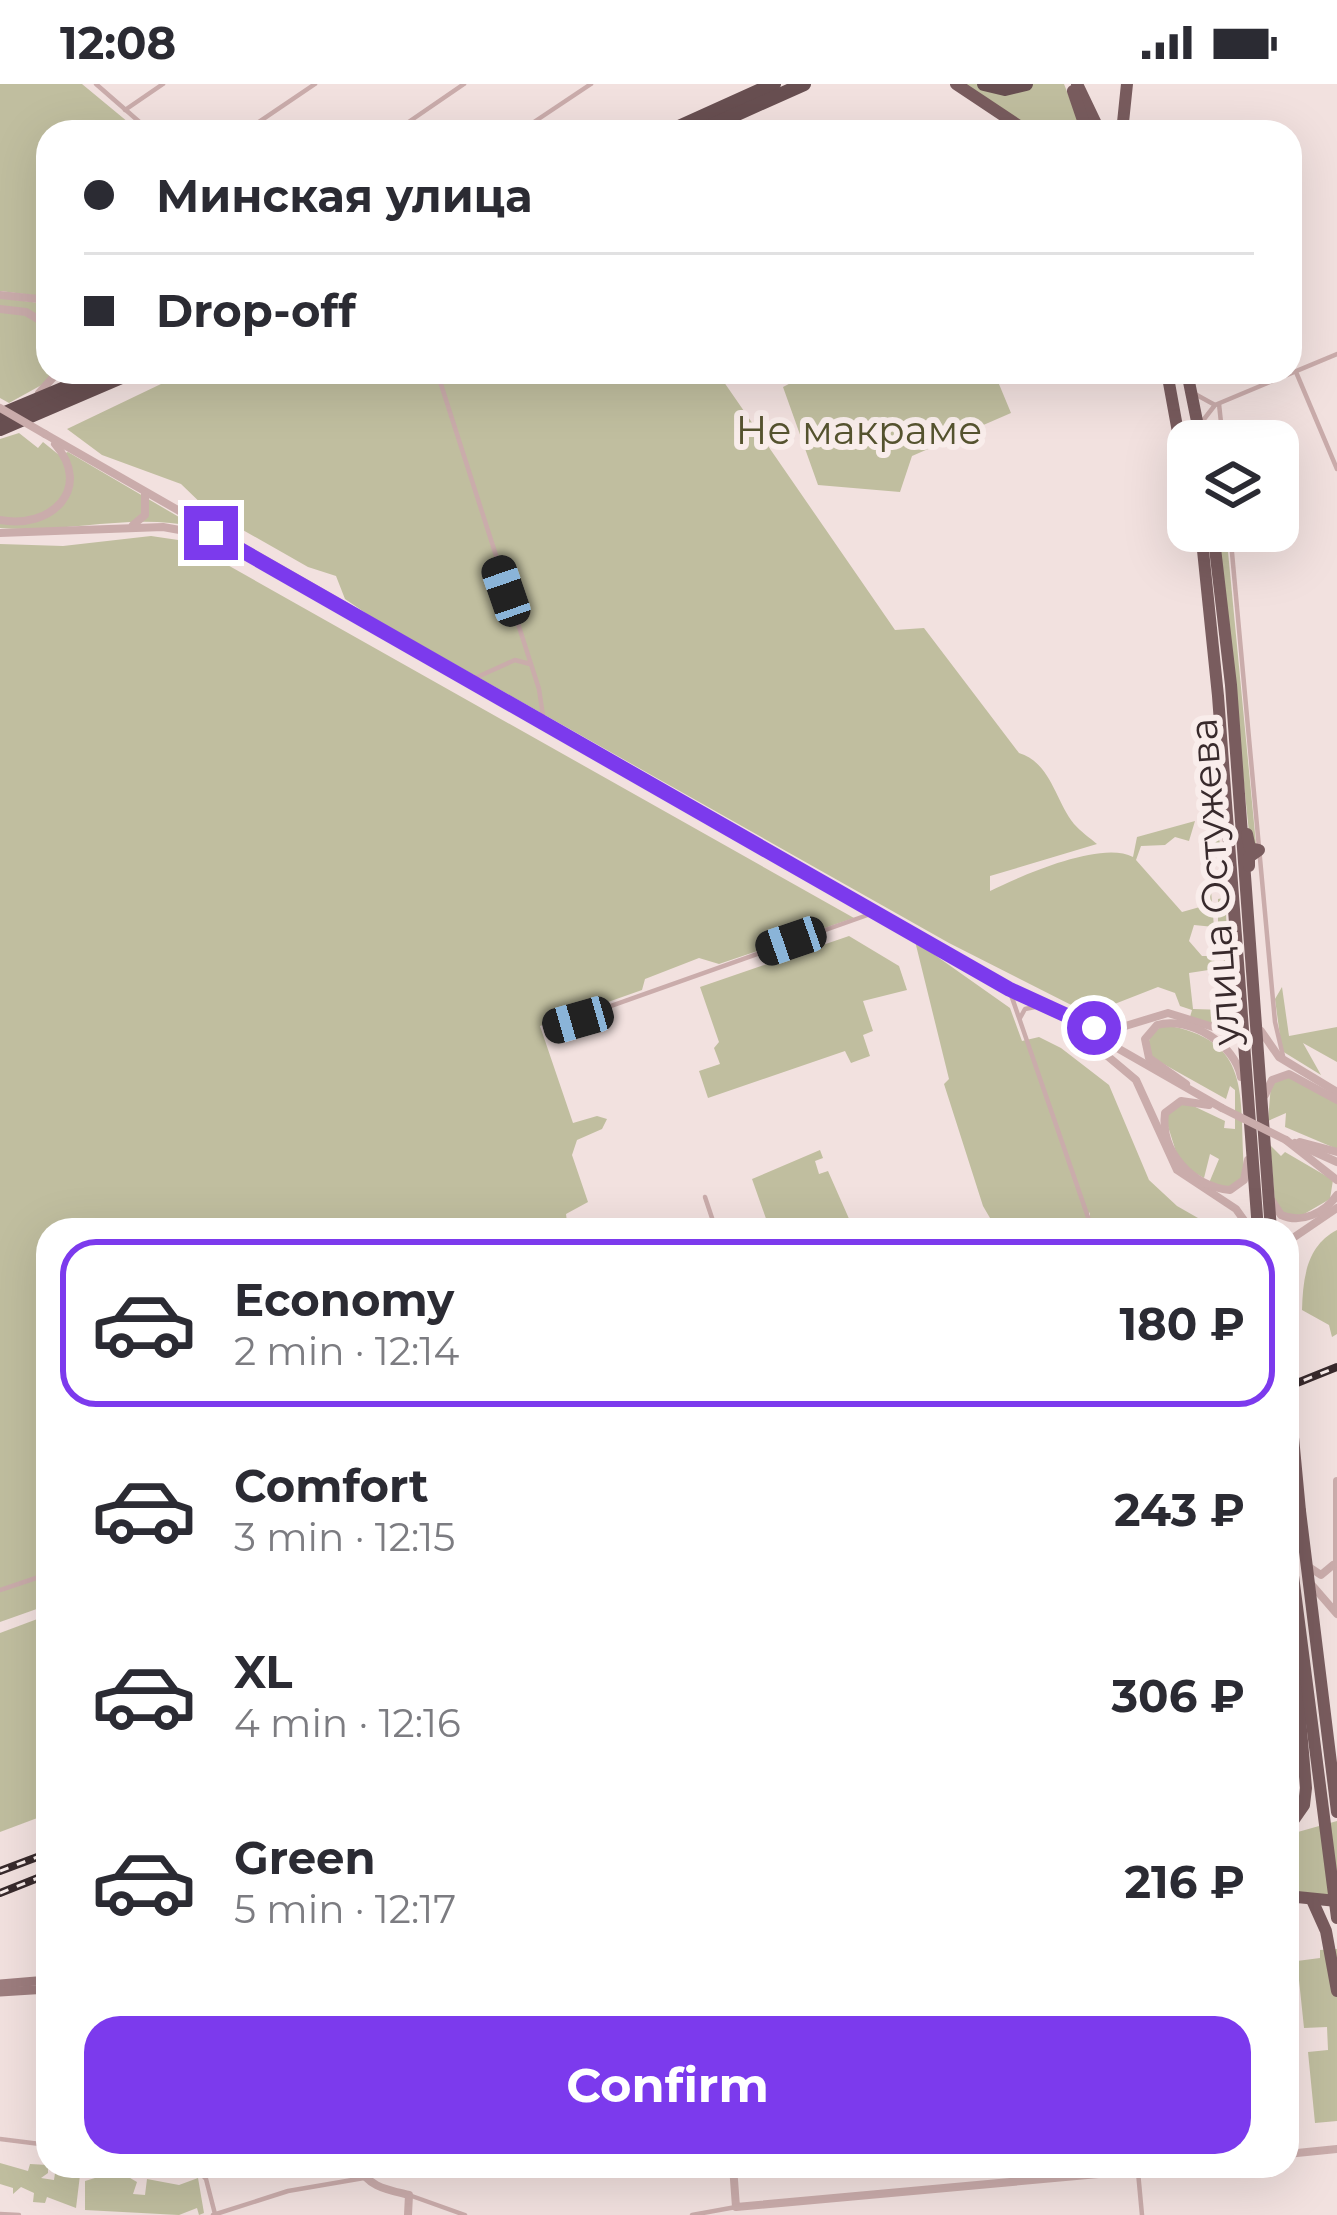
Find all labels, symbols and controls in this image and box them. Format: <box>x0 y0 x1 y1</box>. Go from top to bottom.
text: 12:08 <box>60 15 176 70</box>
text: Минская улица <box>156 168 532 223</box>
text: Drop-off <box>156 283 356 338</box>
park label: Не макраме <box>736 406 982 454</box>
map controls <box>1167 420 1299 552</box>
button: layers <box>1167 420 1299 552</box>
route end <box>184 506 238 560</box>
car <box>477 551 535 631</box>
street label: улица Остужева <box>1179 717 1249 1048</box>
car <box>751 912 831 970</box>
car <box>538 993 618 1047</box>
route start <box>1067 1001 1121 1055</box>
icon: car <box>90 1269 198 1377</box>
text: Economy <box>234 1272 454 1327</box>
text: 180 ₽ <box>1119 1296 1245 1351</box>
text: 2 min · 12:14 <box>234 1327 459 1375</box>
icon: car <box>90 1455 198 1563</box>
text: Comfort <box>234 1458 429 1513</box>
text: 243 ₽ <box>1114 1482 1245 1537</box>
text: 3 min · 12:15 <box>234 1513 455 1561</box>
icon: car <box>90 1641 198 1749</box>
text: XL <box>234 1644 292 1699</box>
text: 306 ₽ <box>1111 1668 1245 1723</box>
text: 4 min · 12:16 <box>234 1699 461 1747</box>
icon: car <box>90 1827 198 1935</box>
text: Green <box>234 1830 376 1885</box>
text: 216 ₽ <box>1124 1854 1245 1909</box>
text: 5 min · 12:17 <box>234 1885 456 1933</box>
button: Confirm <box>84 2016 1251 2154</box>

